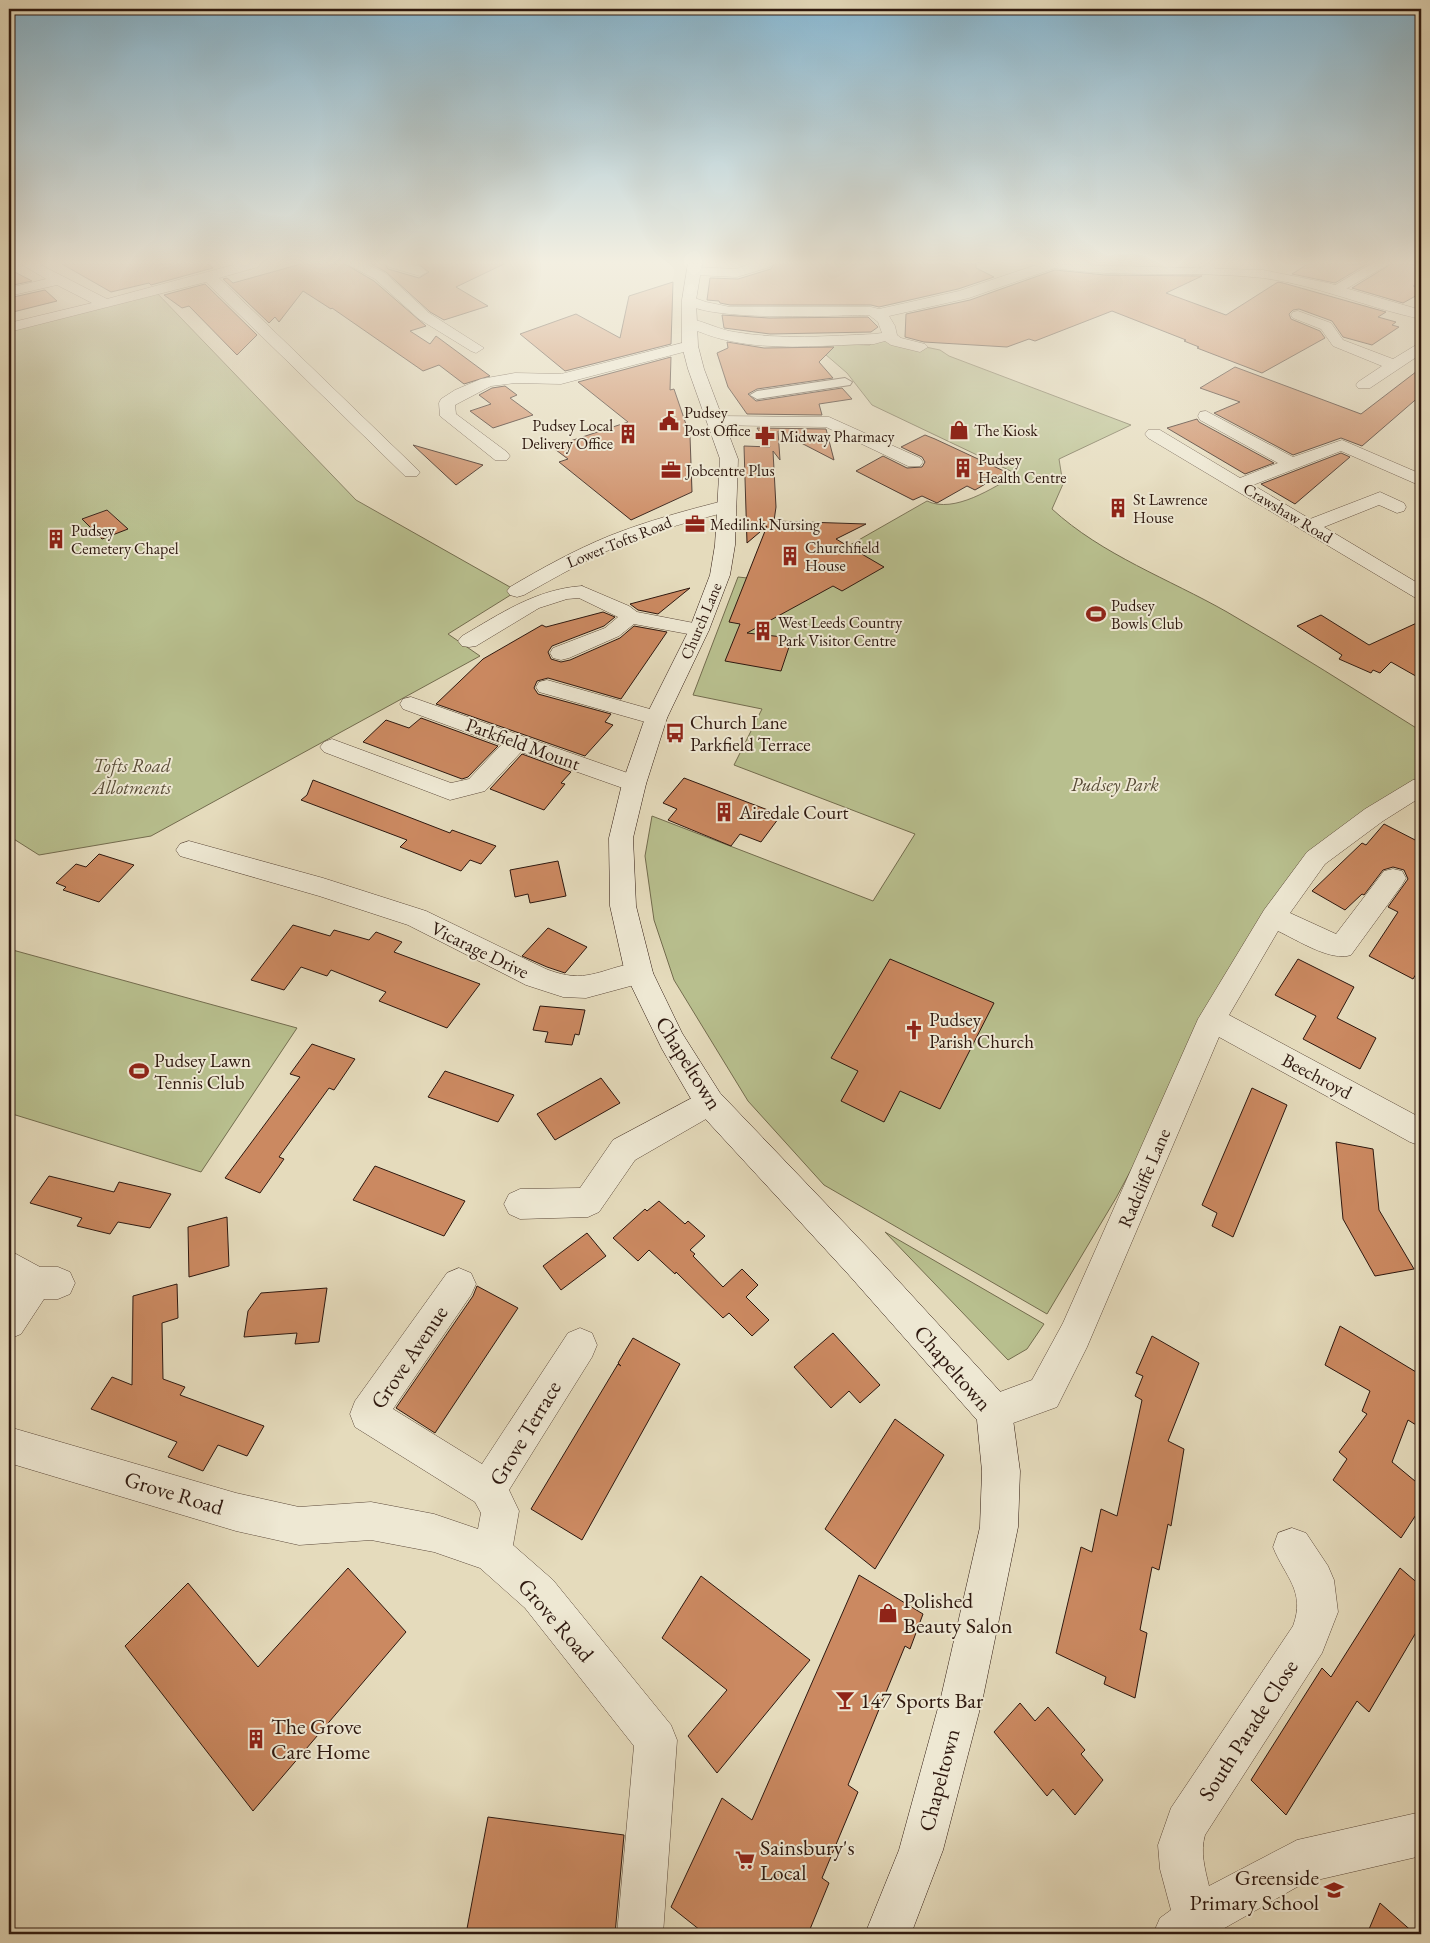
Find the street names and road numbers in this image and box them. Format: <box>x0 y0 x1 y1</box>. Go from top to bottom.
street label: Crawshaw Road <box>1239 478 1337 548</box>
street label: Lower Tofts Road <box>563 511 675 573</box>
street label: Church Lane <box>675 579 727 663</box>
street label: Parkfield Mount <box>462 712 584 776</box>
street label: Vicarage Drive <box>427 916 533 984</box>
street label: Chapeltown <box>649 1011 729 1116</box>
street label: Beechroyd <box>1278 1047 1357 1105</box>
street label: Radcliffe Lane <box>1112 1125 1176 1231</box>
street label: Grove Avenue <box>364 1299 455 1415</box>
street label: Chapeltown <box>908 1319 999 1417</box>
street label: Grove Terrace <box>482 1375 568 1491</box>
street label: Grove Road <box>121 1464 228 1522</box>
street label: Grove Road <box>512 1572 601 1669</box>
street label: South Parade Close <box>1191 1653 1305 1806</box>
street label: Chapeltown <box>911 1725 967 1835</box>

